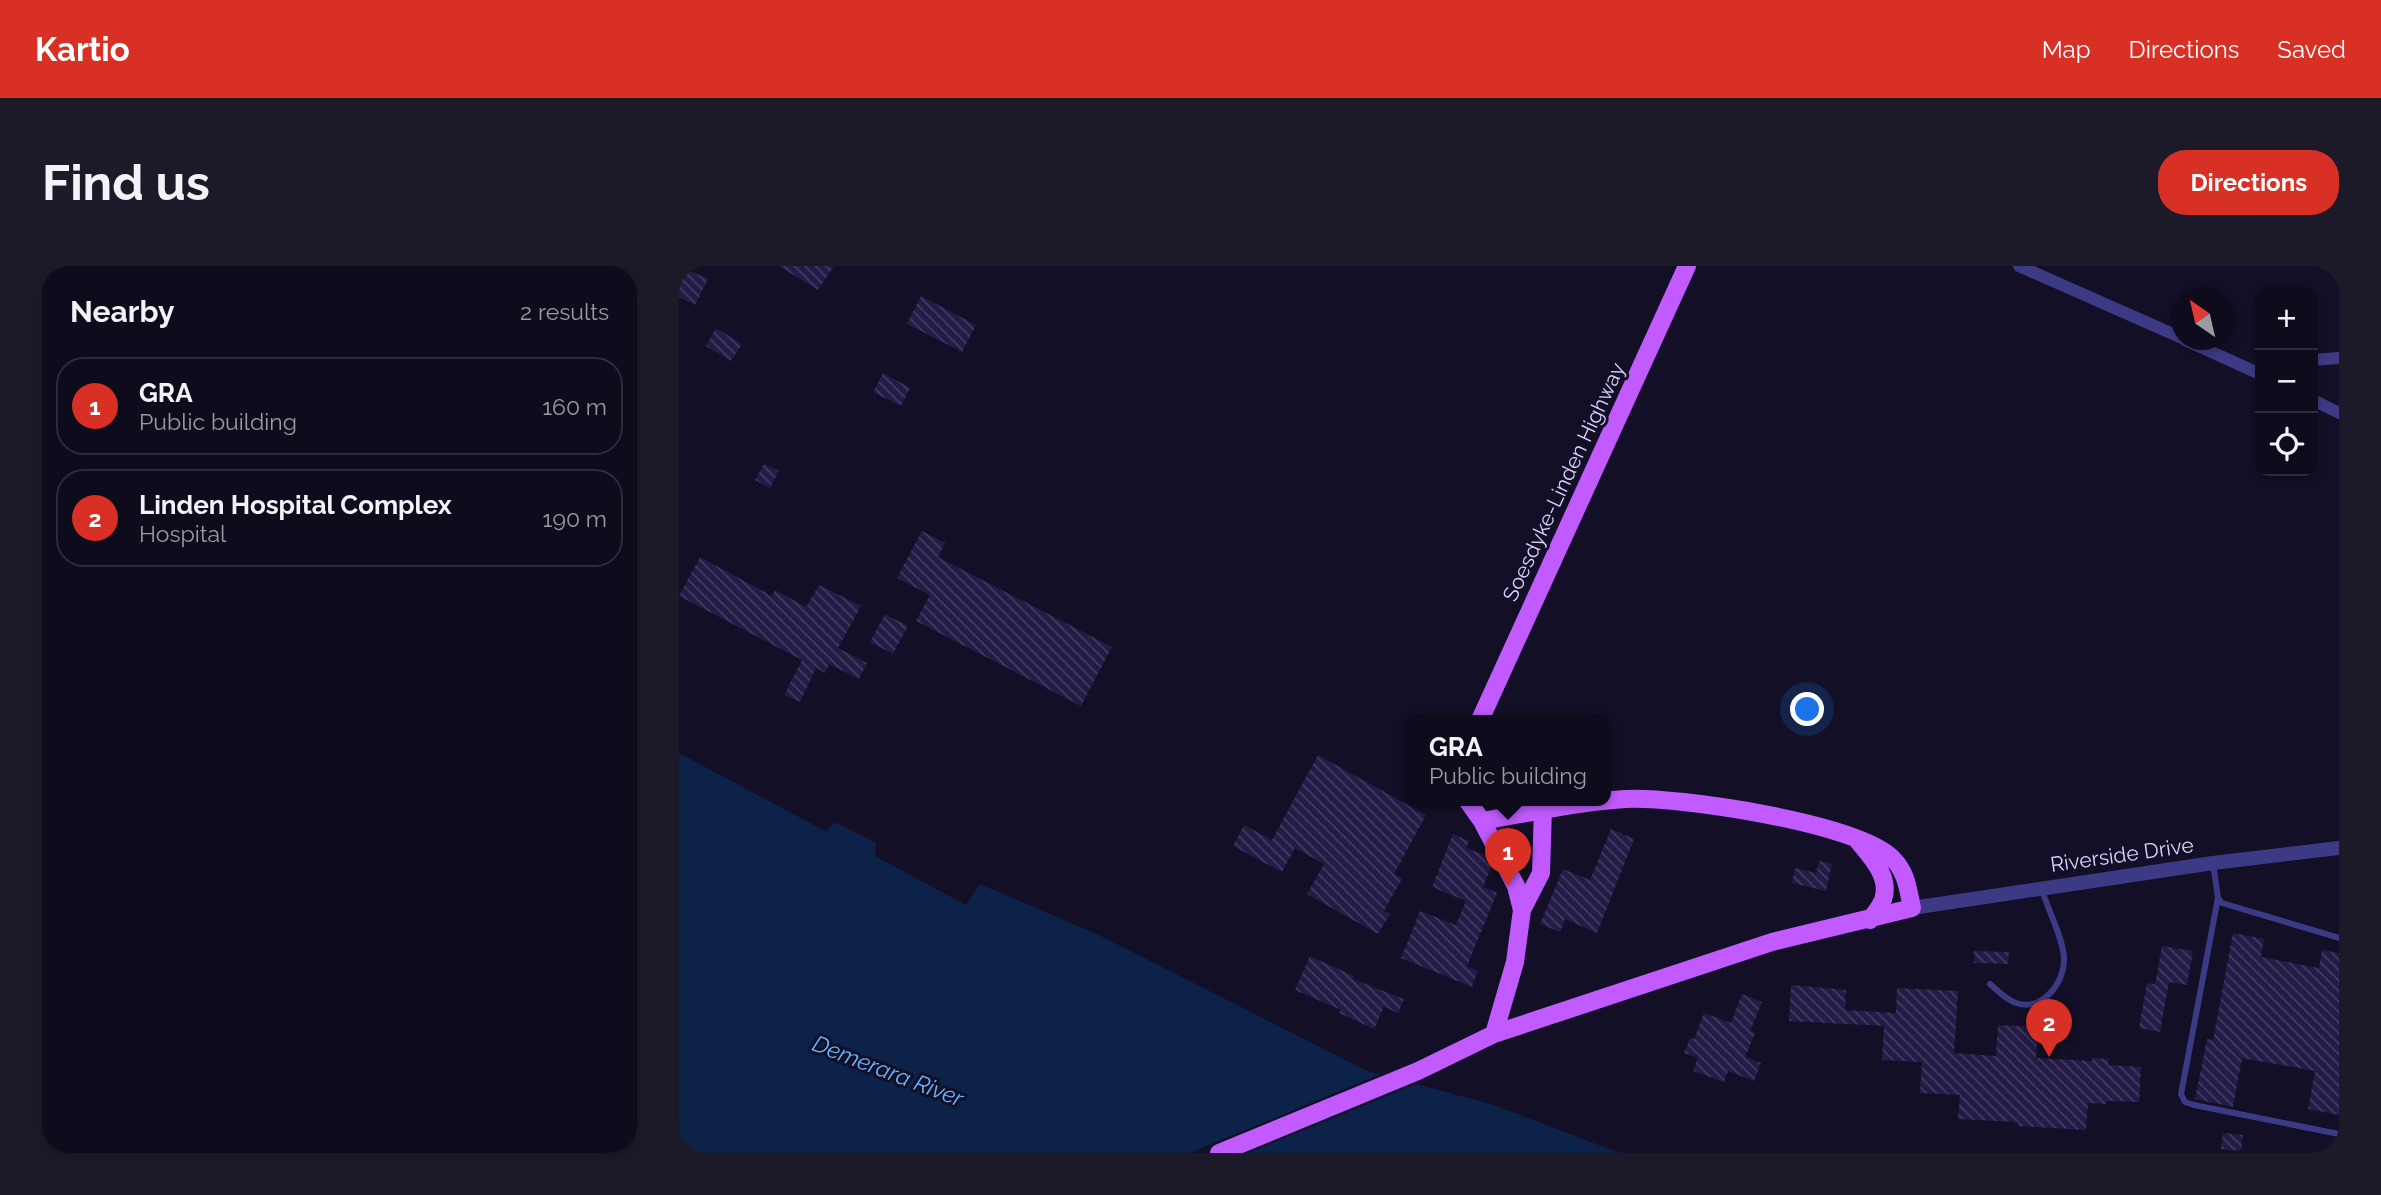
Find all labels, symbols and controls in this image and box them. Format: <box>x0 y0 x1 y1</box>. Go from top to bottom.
text: Kartio <box>35 30 130 69</box>
text: Map <box>2042 35 2091 64</box>
text: Directions <box>2129 35 2239 64</box>
text: Saved <box>2277 35 2346 64</box>
button: Directions <box>2158 150 2339 215</box>
text: Find us <box>42 154 210 211</box>
north arrow <box>2171 287 2234 350</box>
map controls <box>2255 287 2318 476</box>
button: + <box>2255 287 2318 350</box>
text: Nearby <box>70 294 174 329</box>
text: 2 results <box>520 298 609 325</box>
button: − <box>2255 350 2318 413</box>
street label: Soesdyke-Linden Highway <box>1497 359 1630 605</box>
text: GRA <box>139 378 193 408</box>
text: 1 <box>89 393 101 420</box>
text: 160 m <box>542 393 607 420</box>
text: Public building <box>139 408 297 435</box>
button: locate <box>2255 413 2318 476</box>
text: Linden Hospital Complex <box>139 490 452 520</box>
text: 2 <box>89 505 101 532</box>
text: 190 m <box>543 505 607 532</box>
text: Hospital <box>139 520 226 547</box>
your location <box>1790 692 1824 726</box>
popup <box>1405 715 1611 806</box>
text: GRA <box>1429 732 1483 762</box>
text: Public building <box>1429 762 1587 789</box>
pin: 1 <box>1485 828 1531 886</box>
street label: Riverside Drive <box>2049 832 2195 877</box>
pin: 2 <box>2026 999 2072 1057</box>
water label: Demerara River <box>809 1029 969 1112</box>

